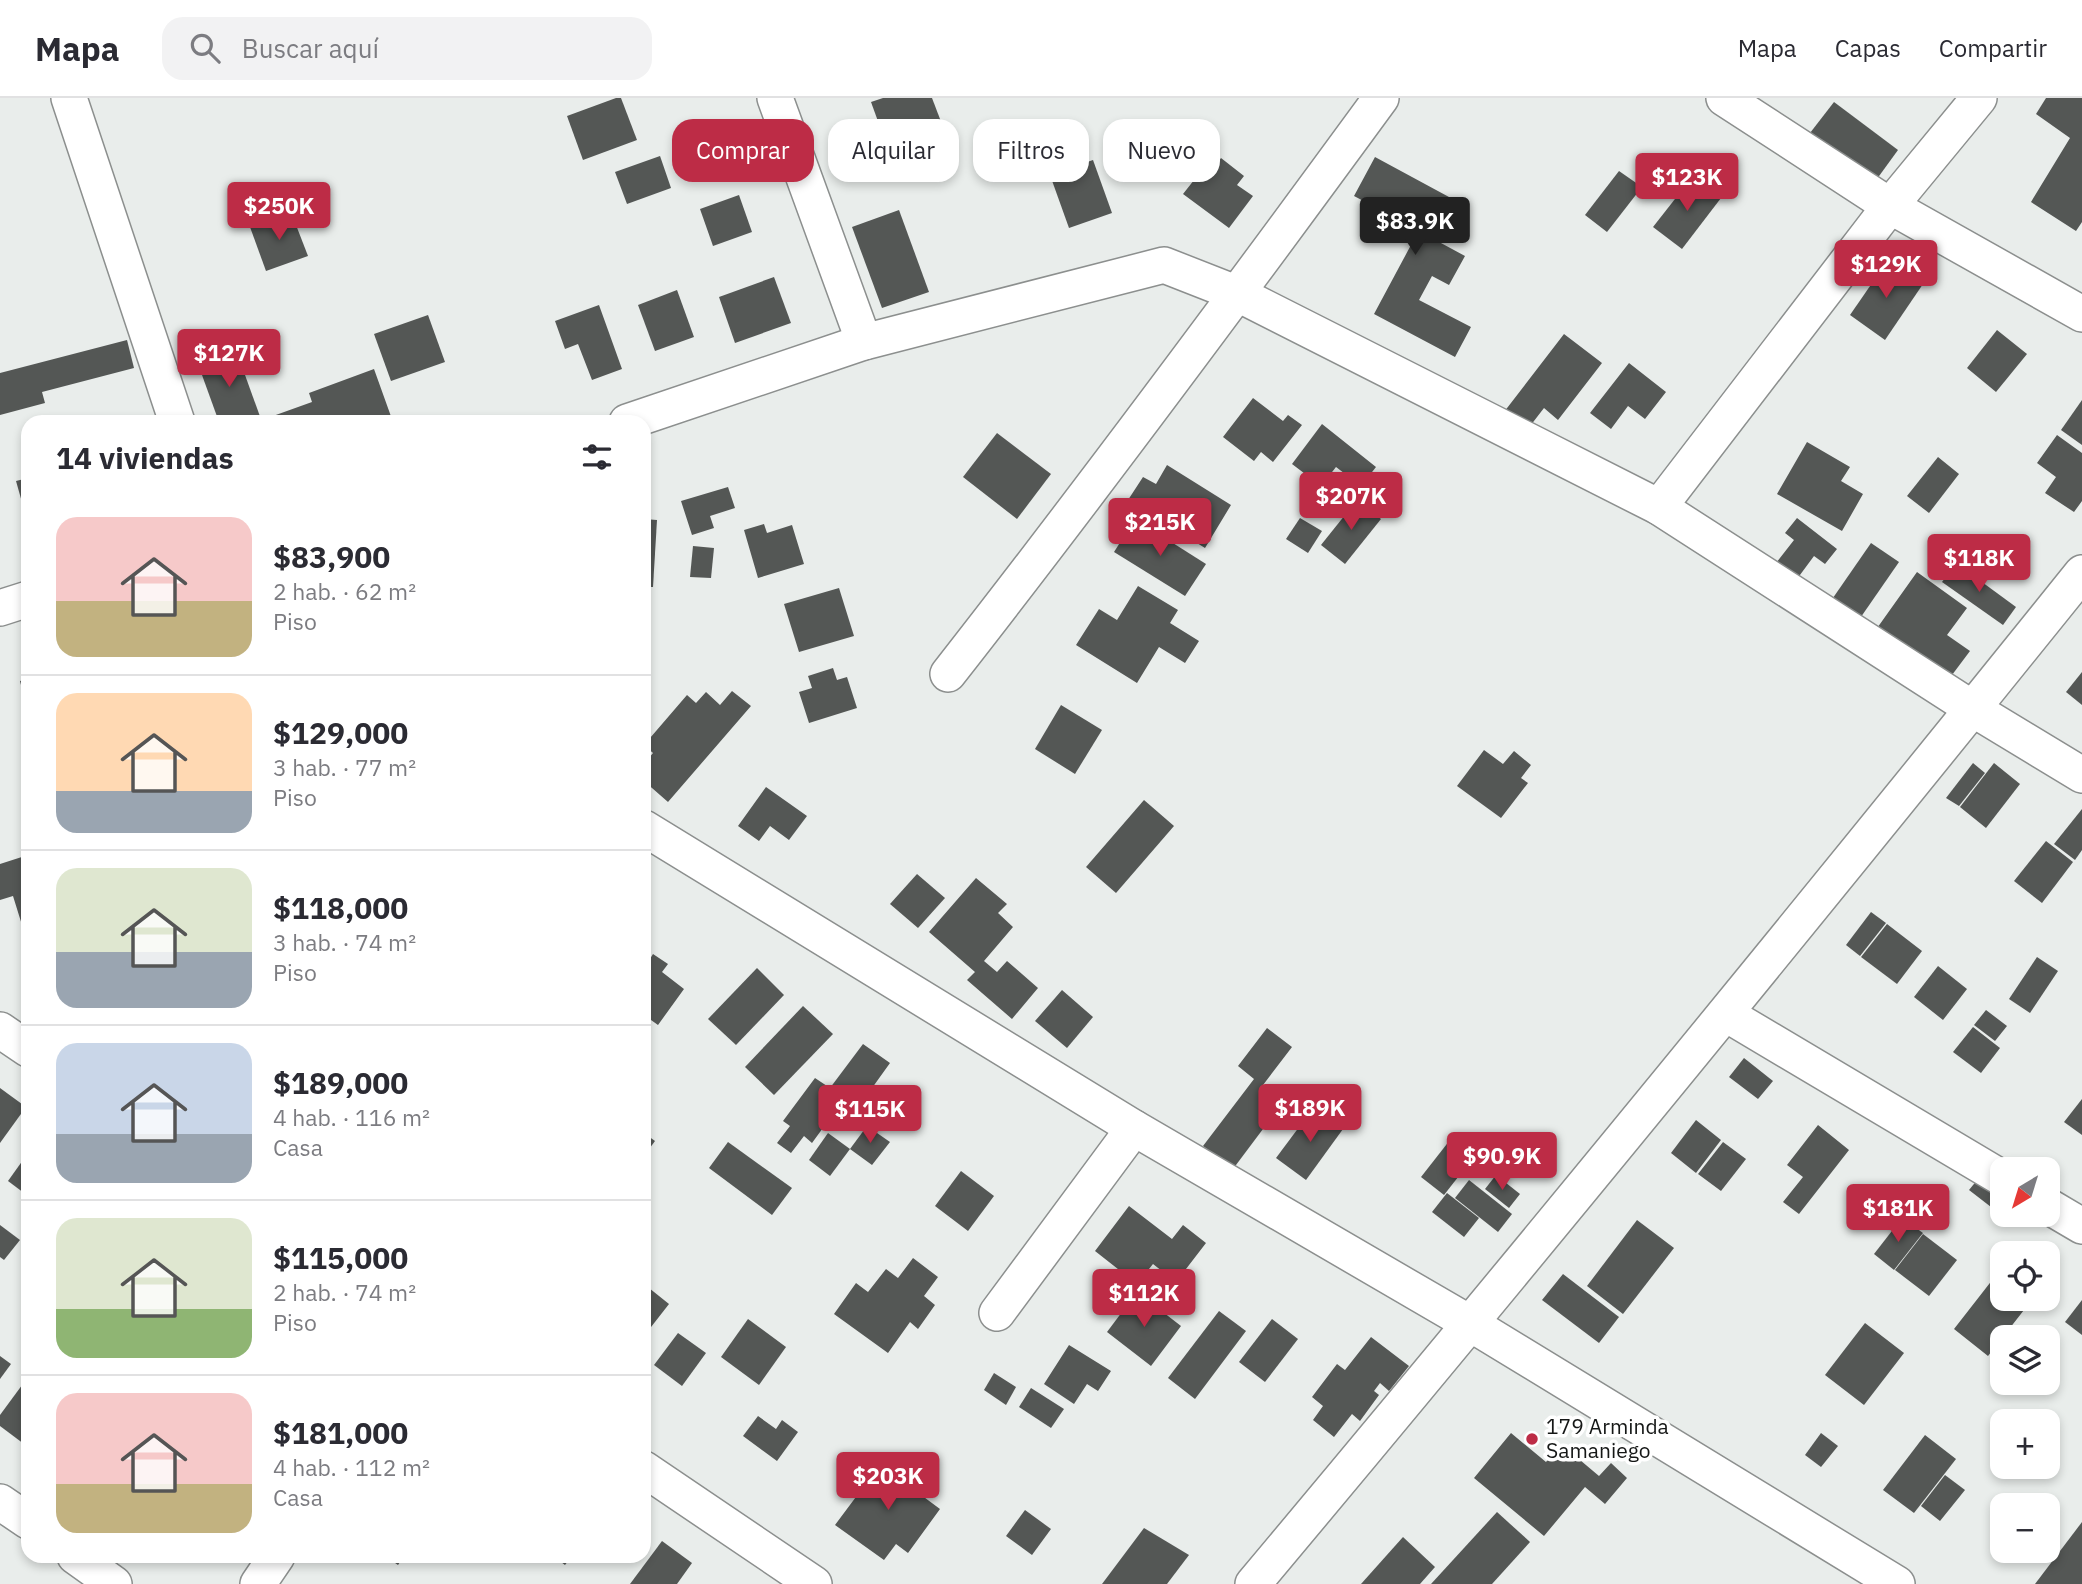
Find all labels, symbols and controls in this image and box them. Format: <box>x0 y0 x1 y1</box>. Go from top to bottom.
search box <box>162 17 652 80</box>
text: Mapa <box>35 27 120 70</box>
icon: search <box>186 29 224 67</box>
text: Buscar aquí <box>242 31 379 65</box>
text: Mapa <box>1738 32 1797 64</box>
text: Capas <box>1835 32 1901 64</box>
text: Compartir <box>1939 32 2047 64</box>
chip: Comprar <box>672 119 814 182</box>
chip: Alquilar <box>828 119 959 182</box>
chip: Filtros <box>973 119 1089 182</box>
chip: Nuevo <box>1103 119 1220 182</box>
pin: $123K <box>1638 153 1736 213</box>
text: $123K <box>1651 161 1723 191</box>
pin: $250K <box>230 183 328 242</box>
text: $250K <box>243 190 315 220</box>
pin: $83.9K <box>1358 198 1472 257</box>
text: $83.9K <box>1376 205 1454 235</box>
pin: $129K <box>1837 240 1935 300</box>
text: $129K <box>1850 248 1922 278</box>
pin: $127K <box>180 330 278 389</box>
text: $127K <box>193 337 265 367</box>
text: 14 viviendas <box>56 438 234 477</box>
icon: filters <box>578 438 616 476</box>
pin: $207K <box>1302 472 1400 532</box>
text: $207K <box>1315 480 1387 510</box>
pin: $215K <box>1111 498 1209 558</box>
text: $215K <box>1124 506 1196 536</box>
pin: $118K <box>1930 534 2028 594</box>
text: $83,900 <box>273 537 390 576</box>
text: $118K <box>1943 542 2015 572</box>
icon: home <box>112 545 196 629</box>
text: 2 hab. · 62 m² <box>273 576 416 606</box>
text: Piso <box>273 606 317 636</box>
text: $129,000 <box>273 713 408 752</box>
icon: home <box>112 721 196 805</box>
text: 3 hab. · 77 m² <box>273 752 416 782</box>
text: Piso <box>273 782 317 812</box>
text: $118,000 <box>273 888 408 927</box>
icon: home <box>112 896 196 980</box>
text: 3 hab. · 74 m² <box>273 927 416 957</box>
text: Piso <box>273 957 317 987</box>
text: $189,000 <box>273 1063 408 1102</box>
icon: home <box>112 1071 196 1155</box>
pin: $189K <box>1261 1084 1359 1144</box>
pin: $115K <box>821 1086 919 1145</box>
text: $189K <box>1274 1092 1346 1122</box>
text: $115K <box>834 1093 906 1123</box>
text: 4 hab. · 116 m² <box>273 1102 430 1132</box>
text: Casa <box>273 1132 323 1162</box>
pin: $90.9K <box>1445 1132 1559 1192</box>
text: $90.9K <box>1463 1140 1541 1170</box>
north arrow <box>1990 1157 2060 1227</box>
map controls <box>1990 1157 2060 1563</box>
pin: $181K <box>1849 1184 1947 1244</box>
text: $181K <box>1862 1192 1934 1222</box>
text: $115,000 <box>273 1238 408 1277</box>
button: locate <box>1990 1241 2060 1311</box>
icon: home <box>112 1246 196 1330</box>
pin: $112K <box>1095 1270 1193 1329</box>
text: 2 hab. · 74 m² <box>273 1277 416 1307</box>
text: $112K <box>1108 1277 1180 1307</box>
text: Piso <box>273 1307 317 1337</box>
button: layers <box>1990 1325 2060 1395</box>
button: + <box>1990 1409 2060 1479</box>
place label: 179 Arminda Samaniego <box>1546 1412 1669 1464</box>
text: $181,000 <box>273 1413 408 1452</box>
icon: home <box>112 1421 196 1505</box>
marker: 179 Arminda Samaniego <box>1524 1431 1540 1447</box>
text: 4 hab. · 112 m² <box>273 1452 430 1482</box>
pin: $203K <box>839 1452 937 1512</box>
text: $203K <box>852 1460 924 1490</box>
text: Casa <box>273 1482 323 1512</box>
button: − <box>1990 1493 2060 1563</box>

